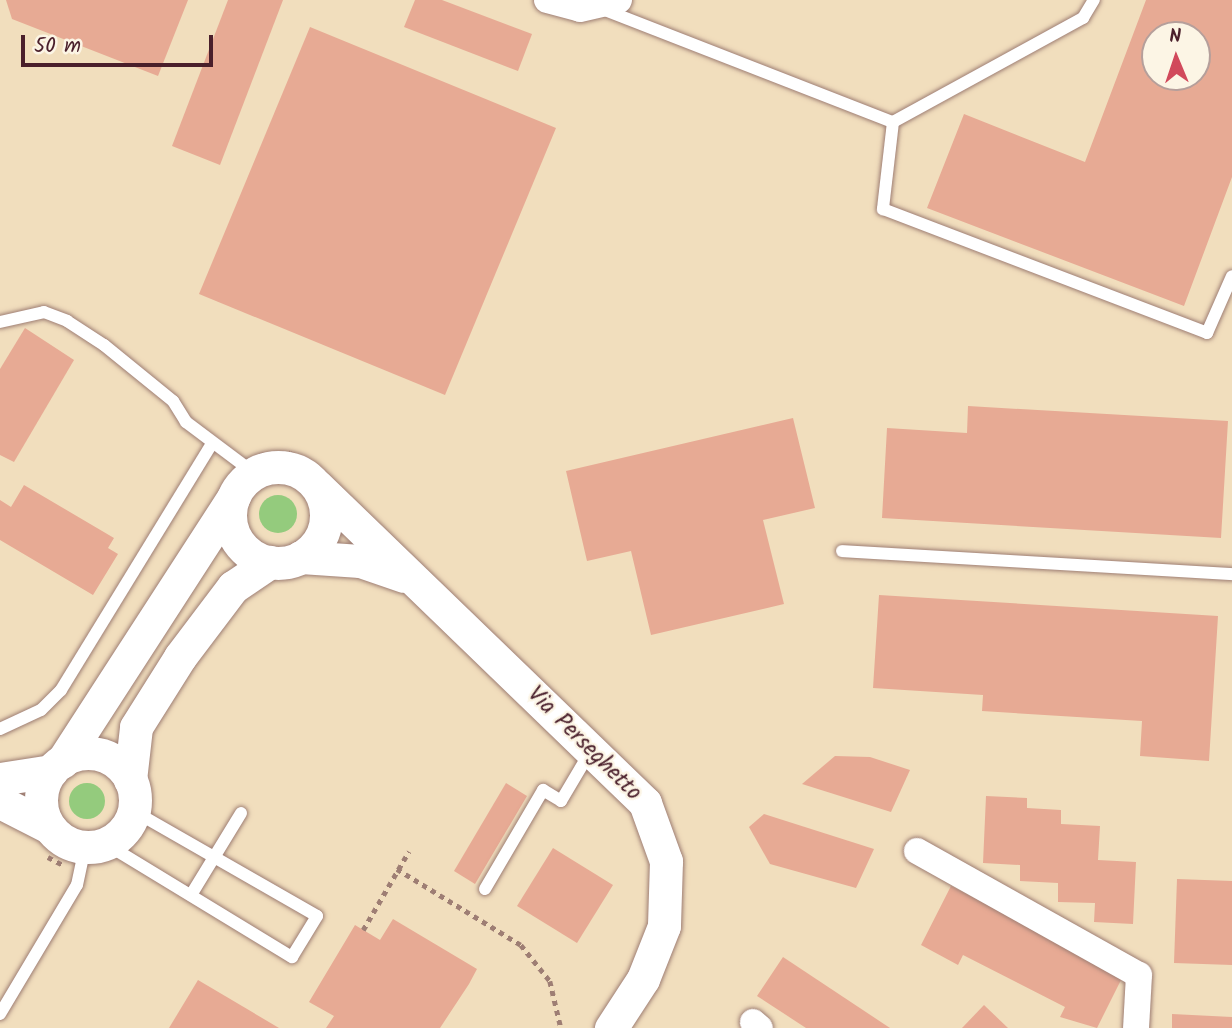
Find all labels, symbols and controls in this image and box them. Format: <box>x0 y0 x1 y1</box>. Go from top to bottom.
scale bar <box>24 21 217 65</box>
north arrow <box>1141 21 1211 91</box>
text: N <box>1169 22 1182 52</box>
text: 50 m <box>34 30 81 63</box>
street label: Via Perseghetto <box>521 681 647 807</box>

